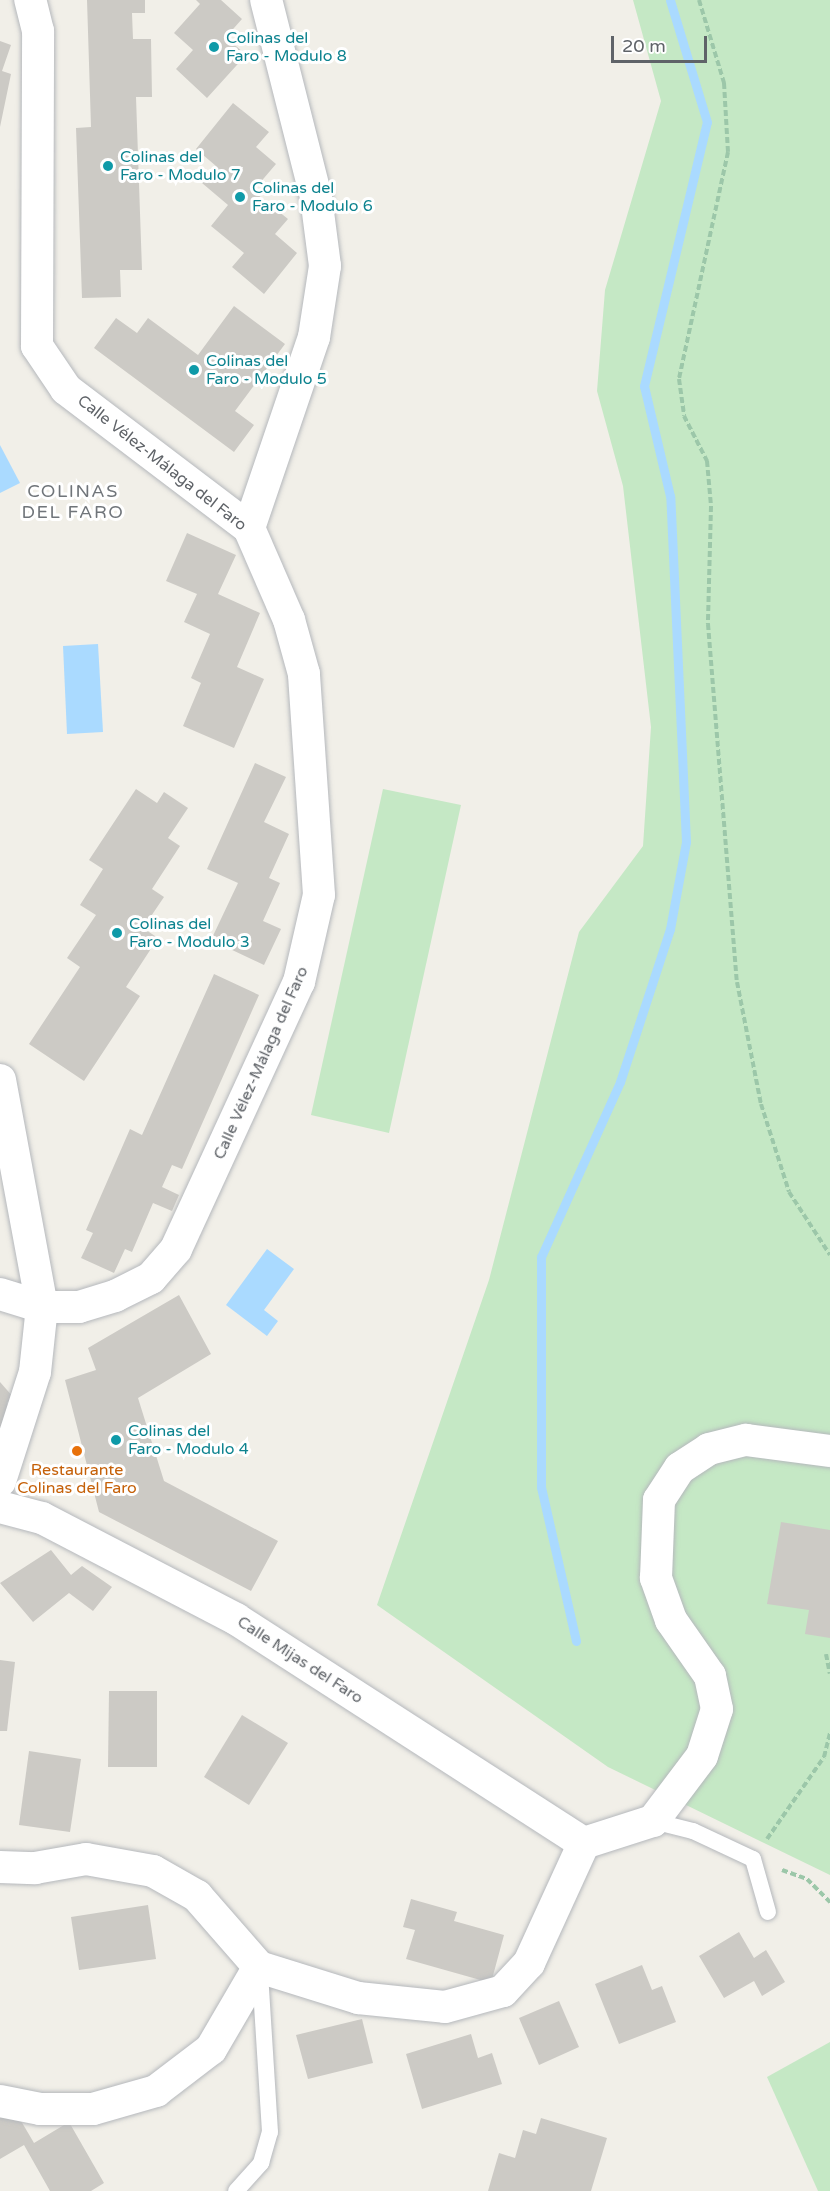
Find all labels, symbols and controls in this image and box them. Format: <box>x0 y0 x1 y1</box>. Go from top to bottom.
scale bar <box>614 24 710 62</box>
place label: Colinas del Faro - Modulo 8 <box>226 28 347 66</box>
text: 20 m <box>622 35 666 57</box>
marker: Colinas del Faro - Modulo 8 <box>207 40 221 54</box>
place label: Colinas del Faro - Modulo 7 <box>120 147 241 185</box>
marker: Colinas del Faro - Modulo 7 <box>101 159 115 173</box>
place label: Colinas del Faro - Modulo 6 <box>252 178 373 216</box>
marker: Colinas del Faro - Modulo 6 <box>233 190 247 204</box>
place label: Colinas del Faro - Modulo 5 <box>206 351 327 389</box>
marker: Colinas del Faro - Modulo 5 <box>187 363 201 377</box>
street label: Calle Vélez-Málaga del Faro <box>74 391 250 535</box>
district label: COLINAS DEL FARO <box>22 481 124 524</box>
place label: Colinas del Faro - Modulo 3 <box>129 914 250 952</box>
marker: Colinas del Faro - Modulo 3 <box>110 926 124 940</box>
street label: Calle Vélez-Málaga del Faro <box>210 964 312 1162</box>
place label: Colinas del Faro - Modulo 4 <box>128 1421 249 1459</box>
marker: Colinas del Faro - Modulo 4 <box>109 1433 123 1447</box>
marker: Restaurante Colinas del Faro <box>70 1444 84 1458</box>
place label: Restaurante Colinas del Faro <box>17 1460 137 1498</box>
street label: Calle Mijas del Faro <box>234 1612 366 1708</box>

